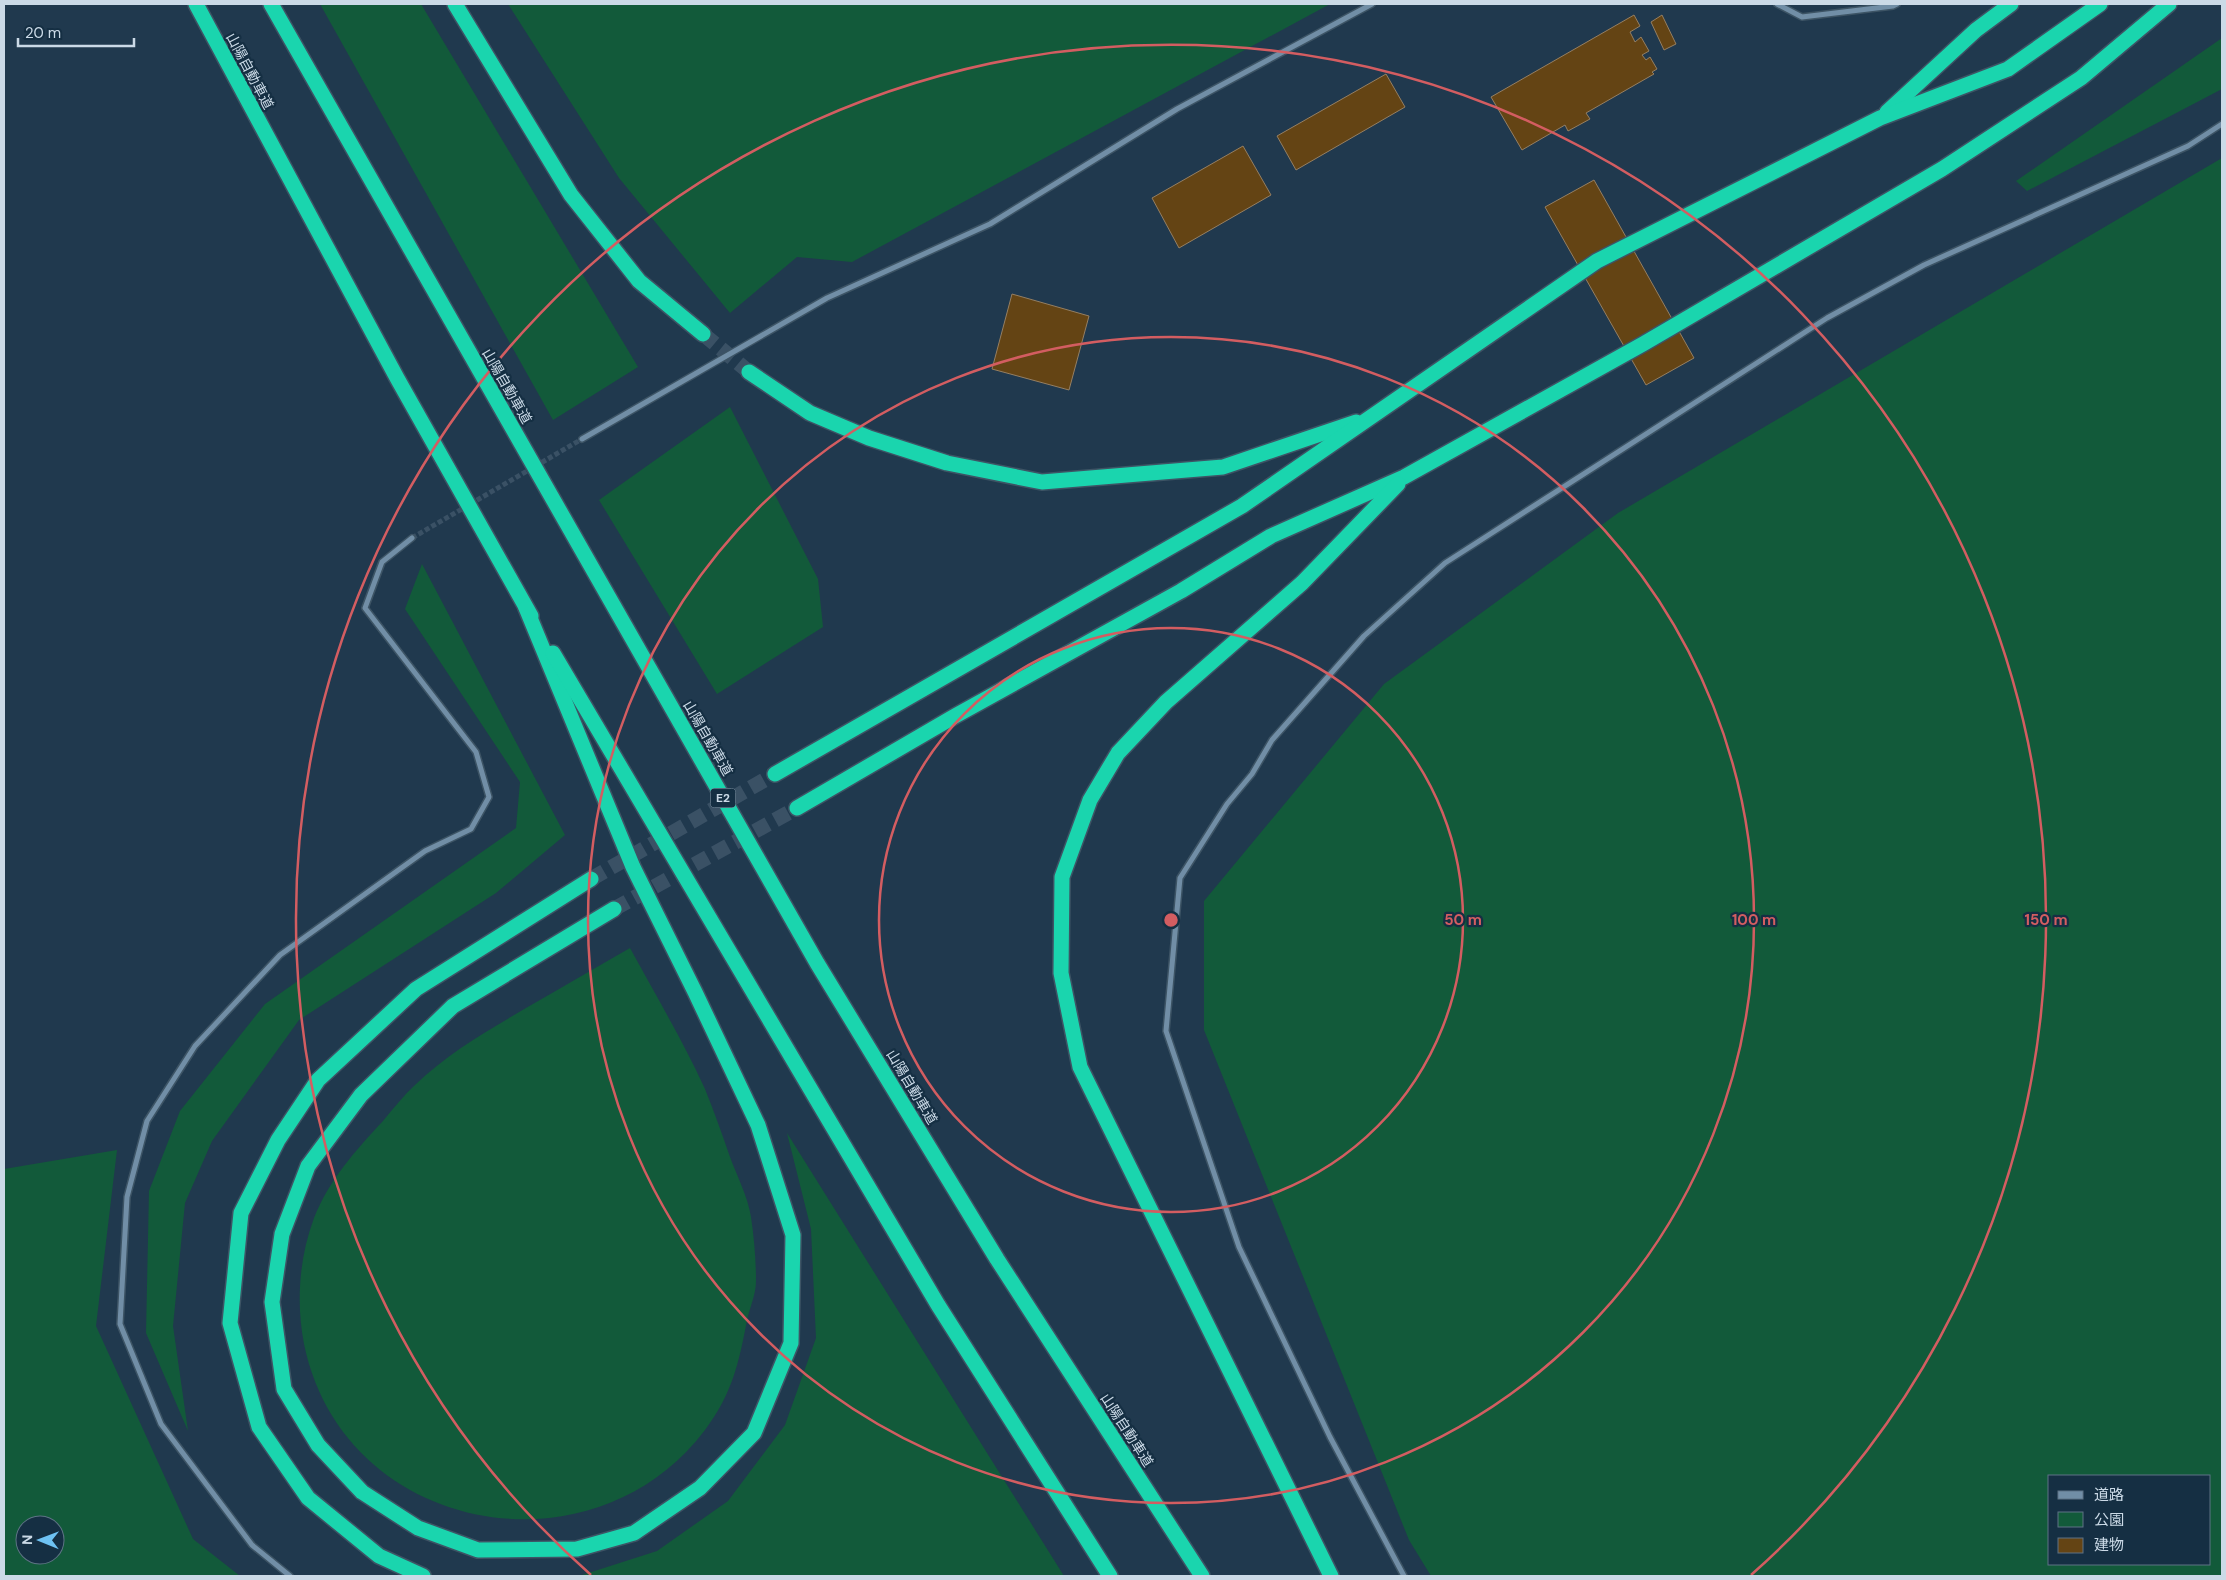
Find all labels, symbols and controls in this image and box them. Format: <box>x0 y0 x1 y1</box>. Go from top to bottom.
scale bar <box>18 15 134 47</box>
text: 20 m <box>25 23 61 43</box>
street label: 山陽自動車道 <box>222 30 278 112</box>
street label: 山陽自動車道 <box>478 345 536 427</box>
street label: 山陽自動車道 <box>679 697 737 779</box>
road number: E2 <box>710 788 736 808</box>
text: 50 m <box>1444 910 1482 930</box>
text: 100 m <box>1732 910 1776 930</box>
text: 150 m <box>2025 910 2068 930</box>
centre of rings <box>1162 911 1180 929</box>
street label: 山陽自動車道 <box>883 1046 941 1128</box>
street label: 山陽自動車道 <box>1097 1390 1157 1470</box>
legend <box>2048 1475 2211 1565</box>
text: 道路 <box>2094 1485 2124 1505</box>
text: 公園 <box>2094 1510 2124 1530</box>
north arrow <box>15 1515 65 1565</box>
text: N <box>18 1535 36 1545</box>
text: 建物 <box>2094 1535 2124 1555</box>

